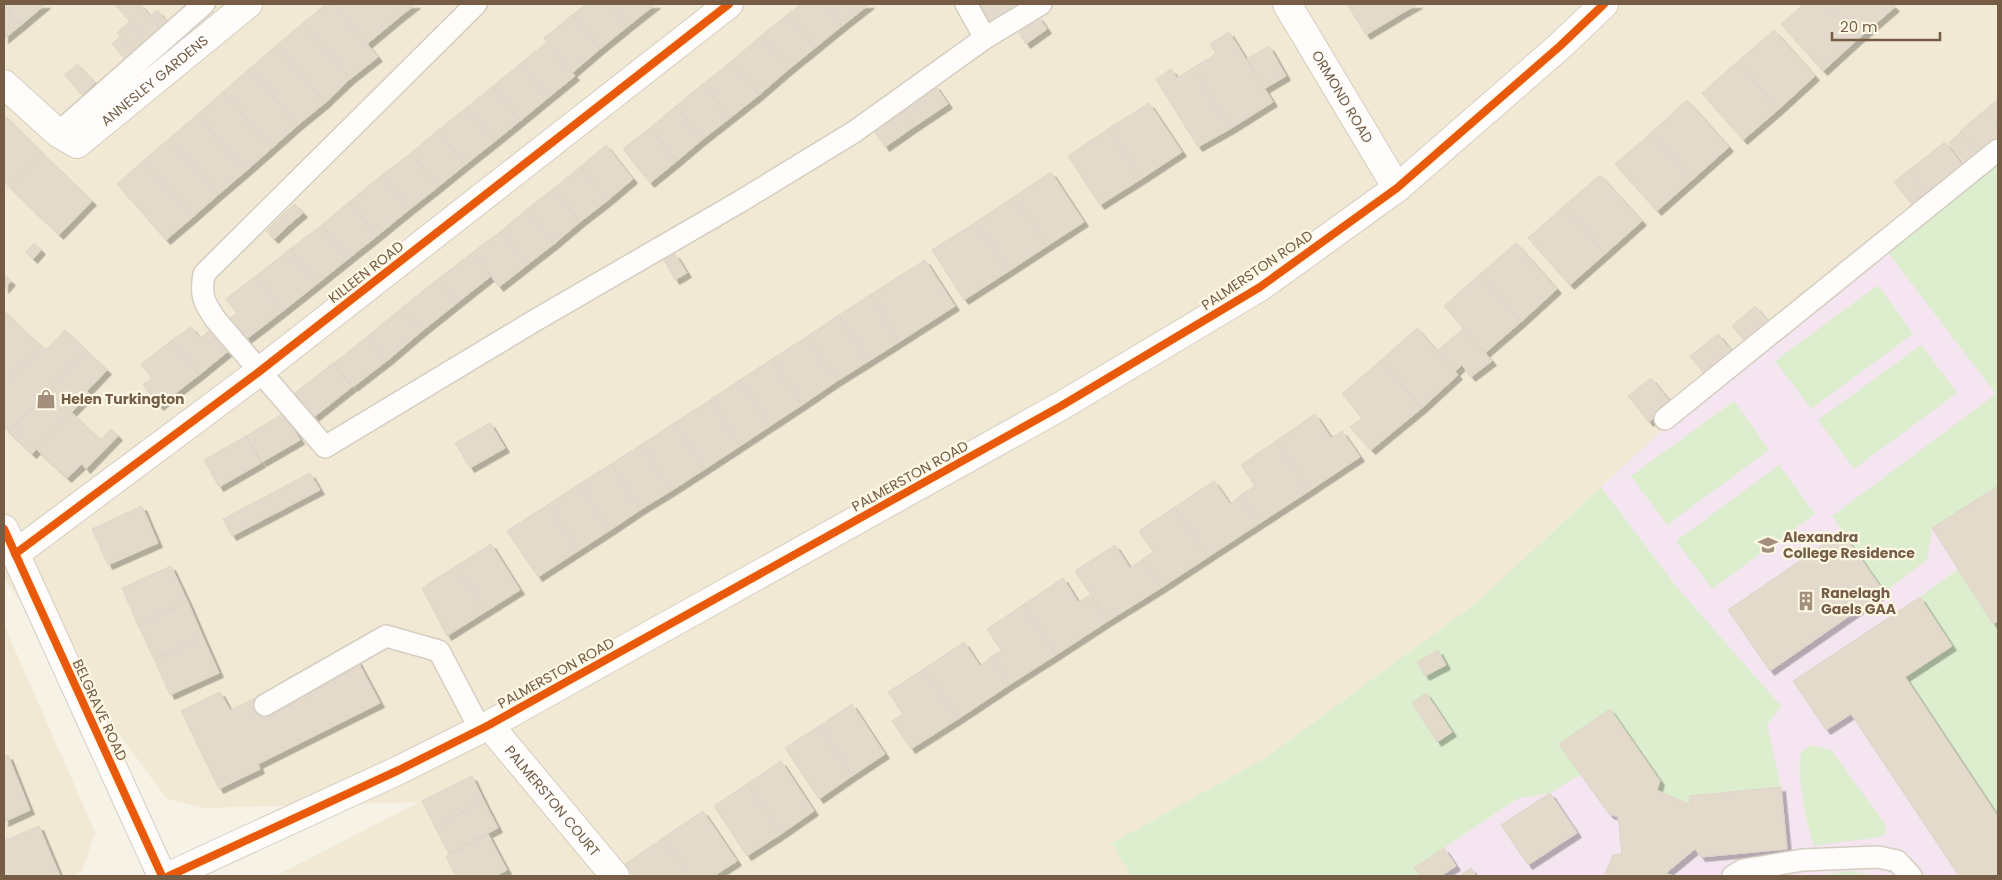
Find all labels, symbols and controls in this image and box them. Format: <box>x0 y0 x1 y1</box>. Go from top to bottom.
scale bar <box>1832 10 1940 42</box>
text: 20 m <box>1840 16 1878 37</box>
street label: ANNESLEY GARDENS <box>96 30 213 131</box>
street label: ORMOND ROAD <box>1307 47 1378 147</box>
street label: PALMERSTON ROAD <box>1197 225 1317 315</box>
street label: KILLEEN ROAD <box>324 236 408 308</box>
shop icon: Helen Turkington <box>35 388 57 410</box>
place label: Helen Turkington <box>61 389 184 409</box>
street label: PALMERSTON ROAD <box>848 436 972 516</box>
place label: Alexandra College Residence <box>1783 527 1915 563</box>
school or university icon: Alexandra College Residence <box>1757 534 1779 556</box>
place label: Ranelagh Gaels GAA <box>1821 583 1897 619</box>
building icon: Ranelagh Gaels GAA <box>1795 590 1817 612</box>
street label: PALMERSTON ROAD <box>494 633 618 713</box>
street label: BELGRAVE ROAD <box>68 656 132 764</box>
street label: PALMERSTON COURT <box>500 741 605 861</box>

